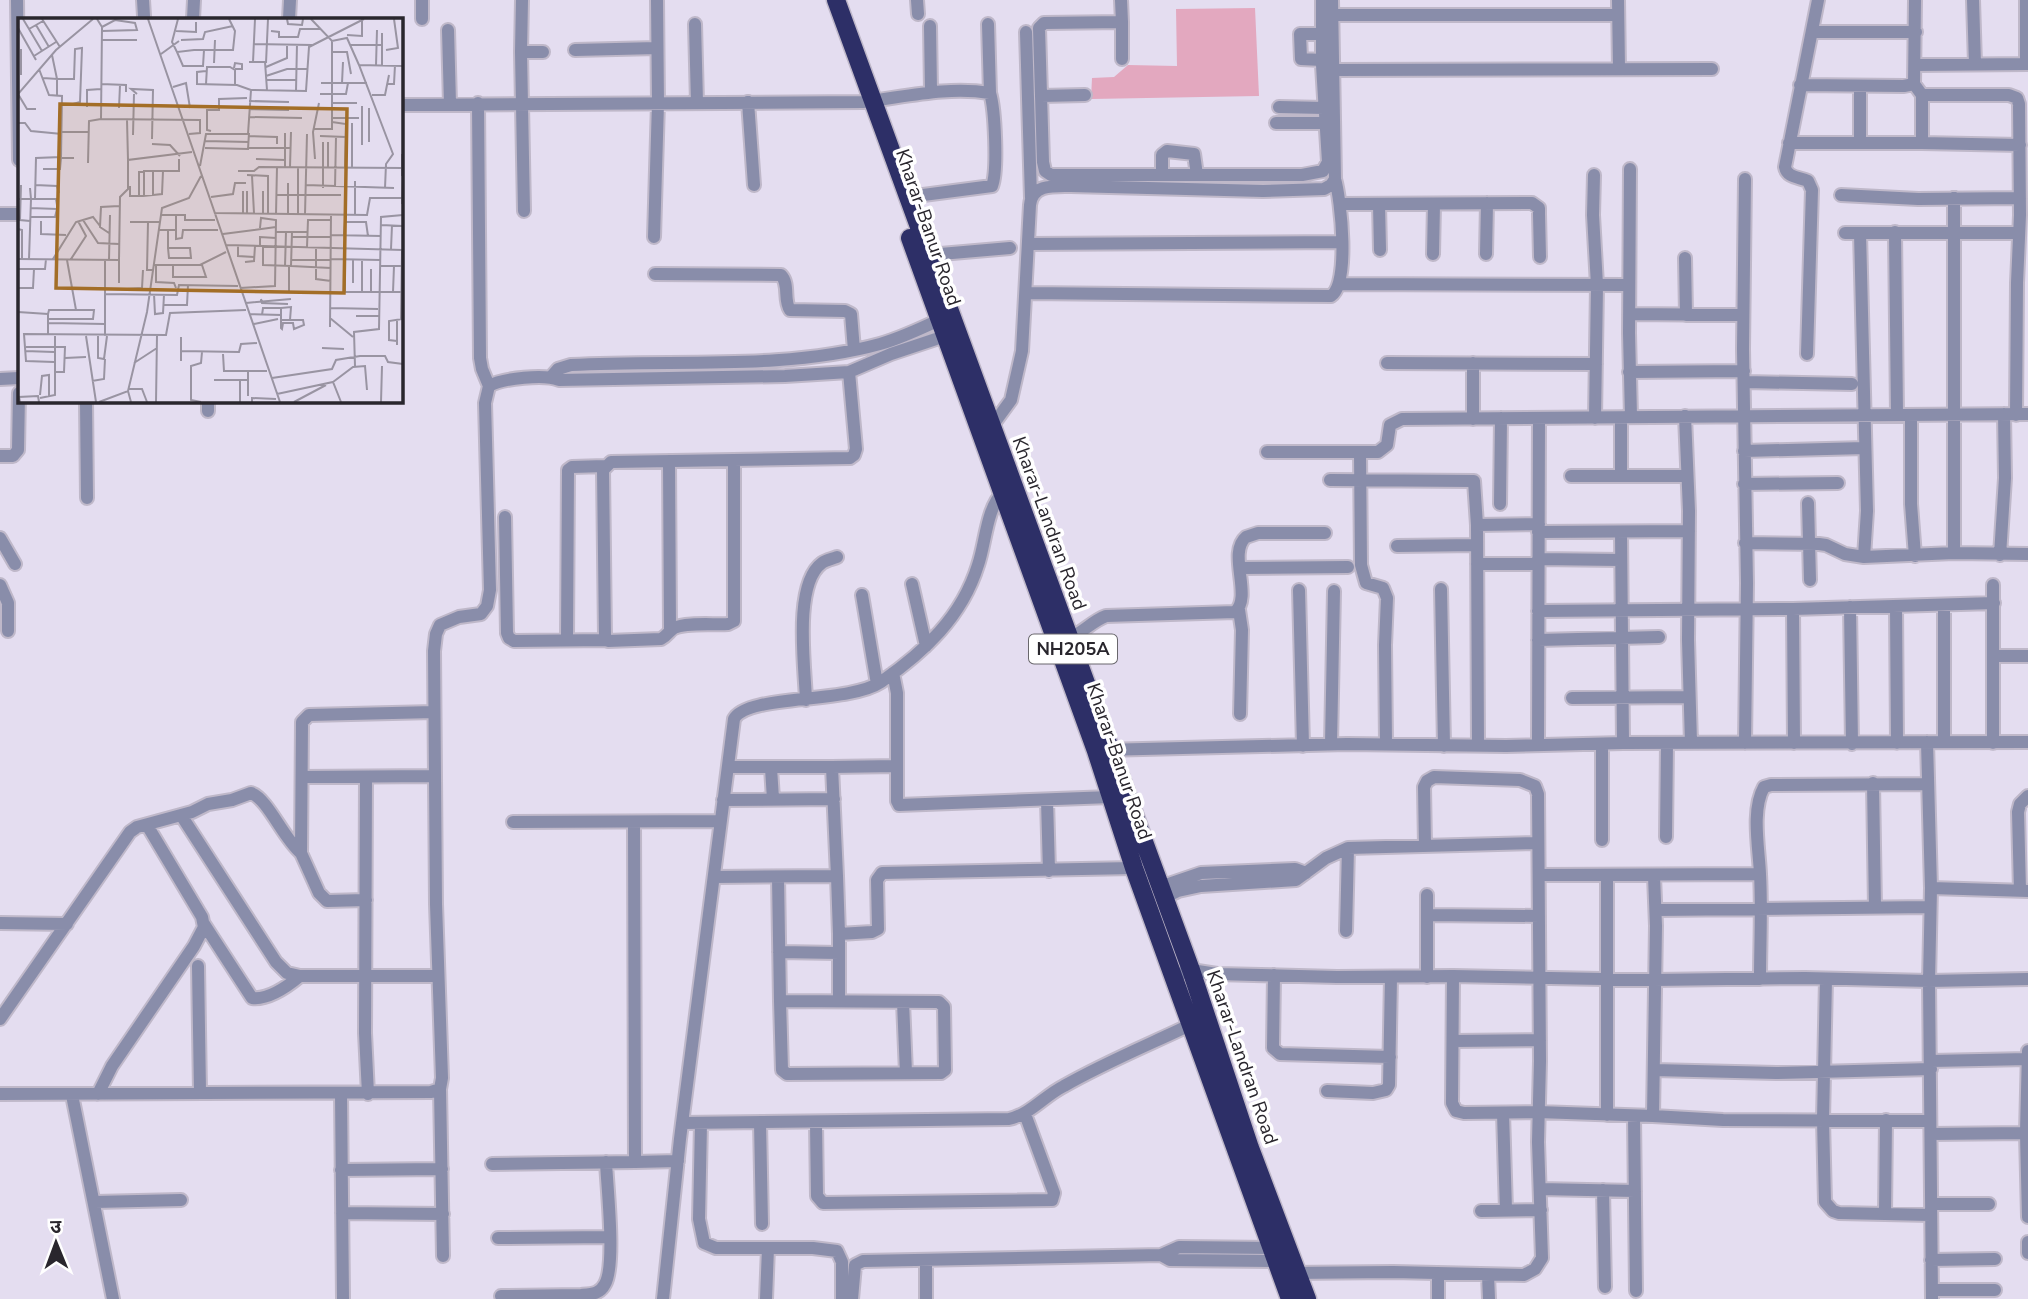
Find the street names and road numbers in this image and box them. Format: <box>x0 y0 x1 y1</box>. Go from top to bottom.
street label: Kharar-Banur Road <box>889 145 967 309</box>
street label: Kharar-Landran Road <box>1006 433 1093 614</box>
road number: NH205A <box>1029 634 1117 664</box>
street label: Kharar-Banur Road <box>1080 679 1158 843</box>
street label: Kharar-Landran Road <box>1200 967 1284 1148</box>

